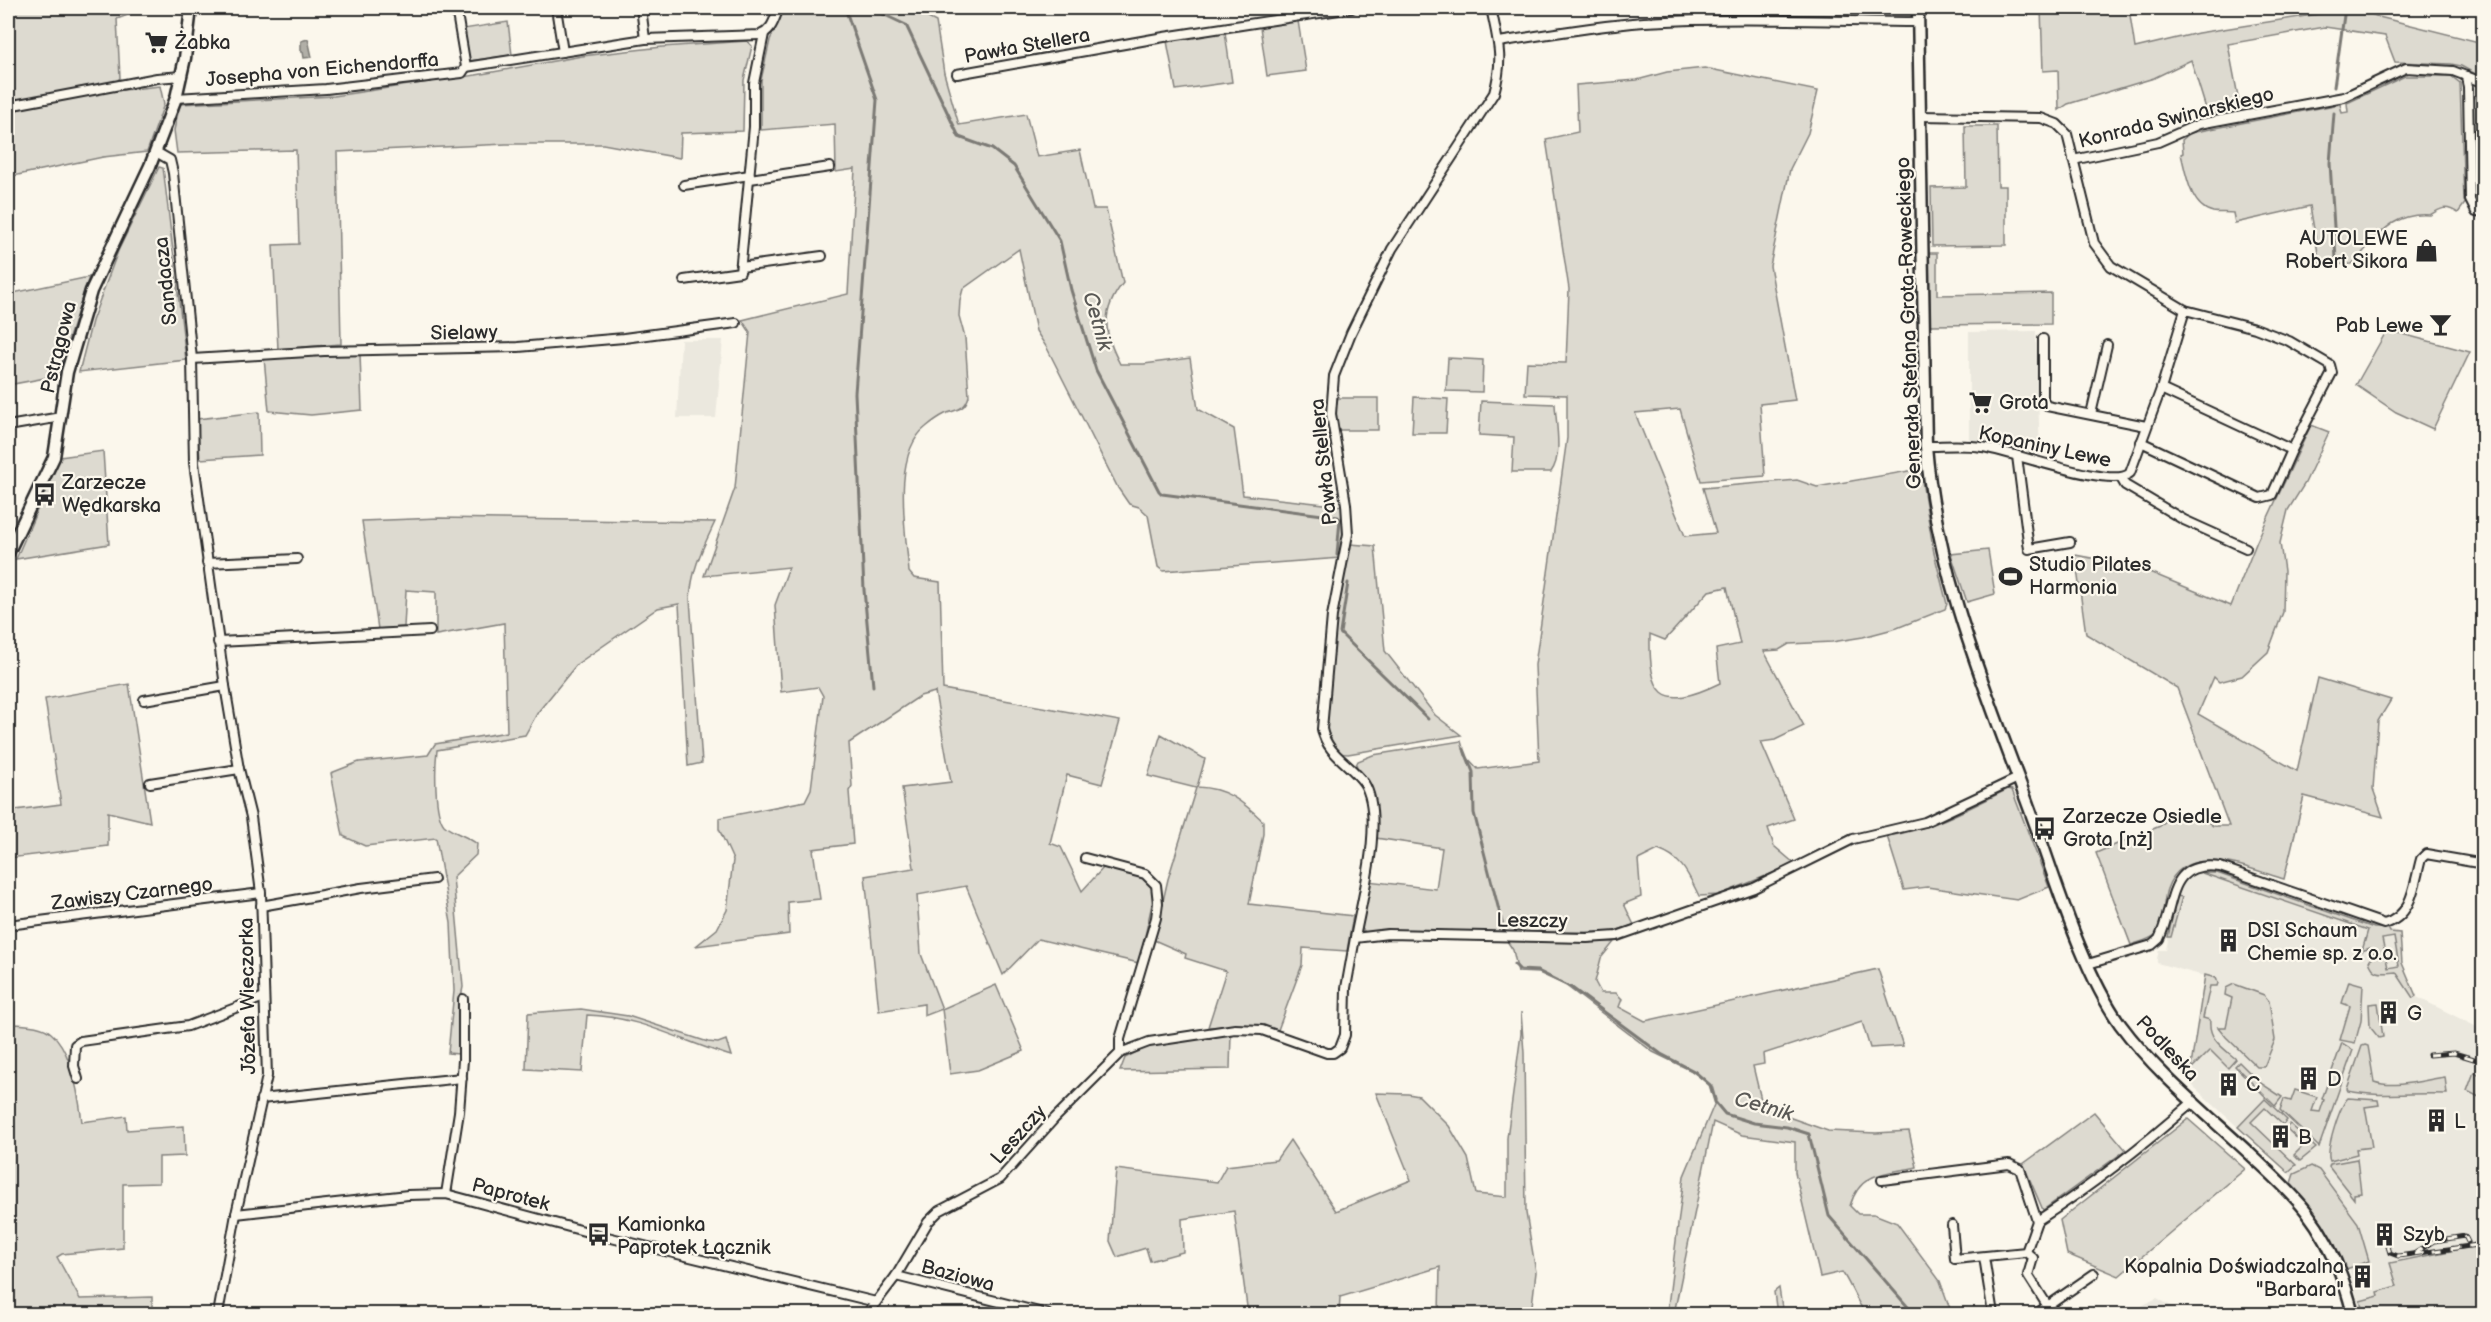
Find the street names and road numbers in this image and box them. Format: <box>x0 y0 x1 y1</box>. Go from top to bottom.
street label: Pawła Stellera <box>962 23 1092 69</box>
street label: Josepha von Eichendorffa <box>204 48 440 92</box>
street label: Konrada Swinarskiego <box>2076 82 2276 154</box>
street label: Generała Stefana Grota-Roweckiego <box>1891 156 1927 490</box>
street label: Sandacza <box>149 236 183 326</box>
street label: Pstrągowa <box>36 299 82 396</box>
street label: Sielawy <box>430 320 498 346</box>
street label: Pawła Stellera <box>1305 397 1343 526</box>
street label: Kopaniny Lewe <box>1976 421 2114 473</box>
street label: Zawiszy Czarnego <box>49 872 214 916</box>
street label: Leszczy <box>1496 908 1568 934</box>
street label: Józefa Wieczorka <box>235 917 261 1075</box>
street label: Podleska <box>2131 1011 2204 1087</box>
street label: Leszczy <box>986 1100 1051 1169</box>
street label: Paprotek <box>469 1173 553 1217</box>
street label: Baziowa <box>918 1255 997 1297</box>

